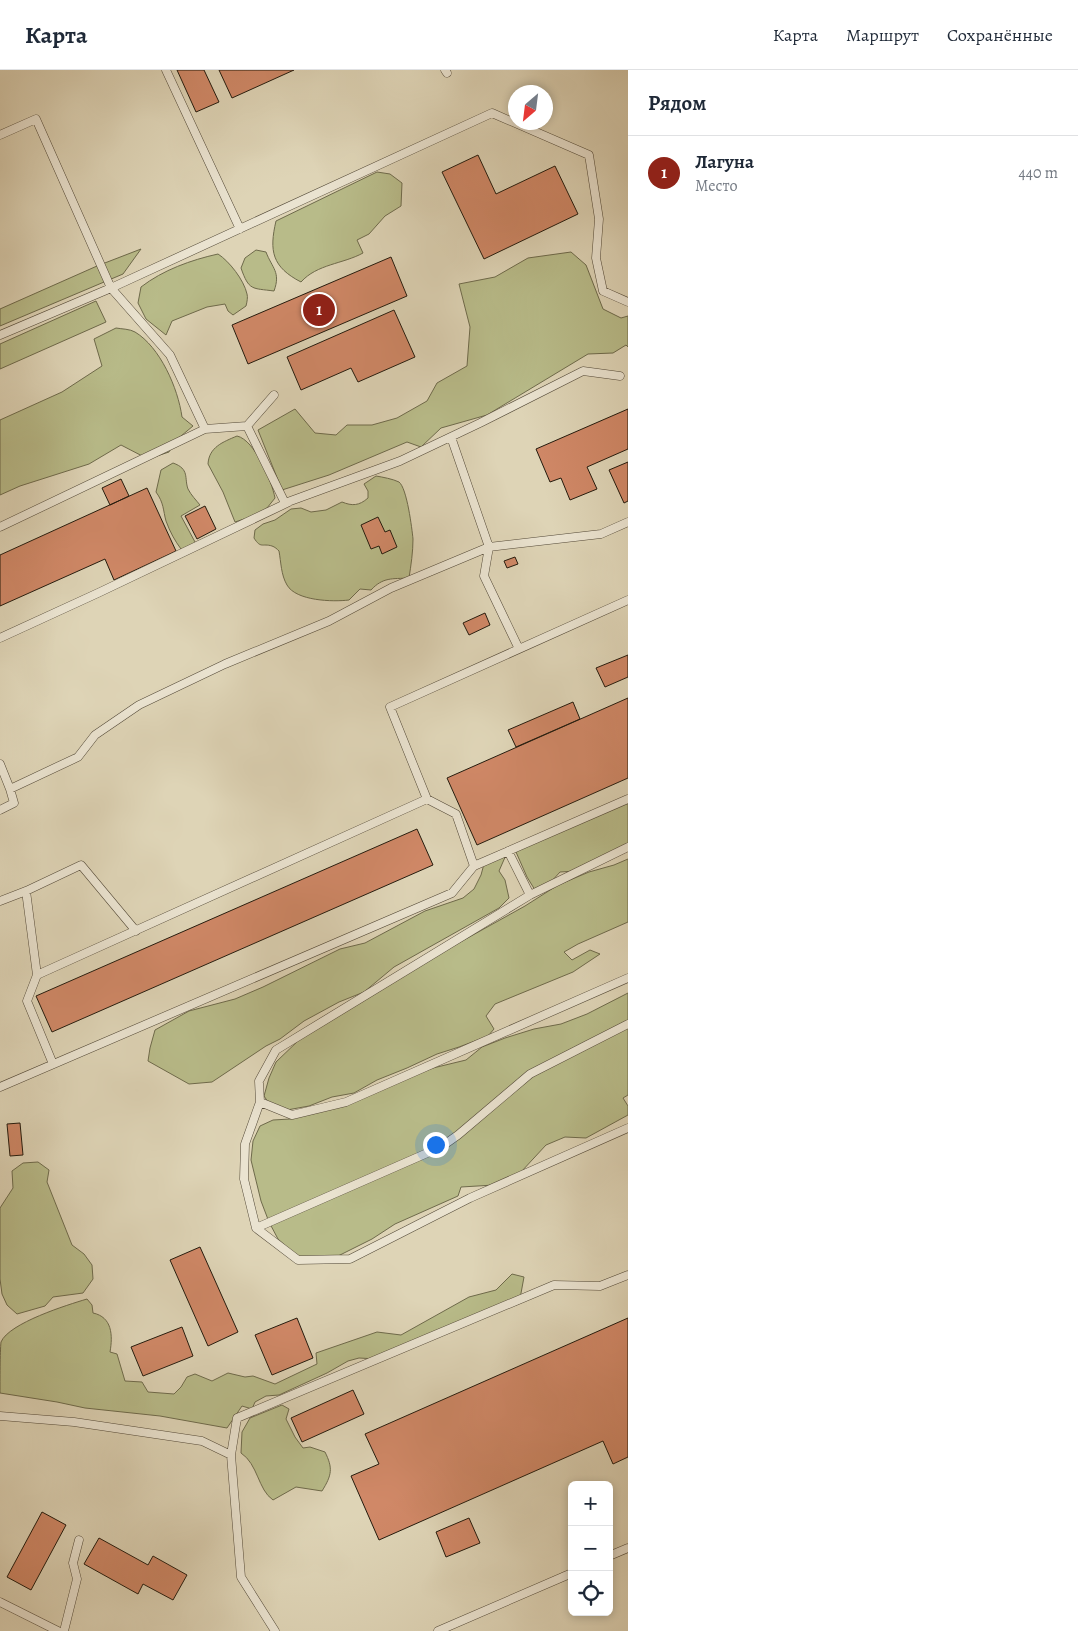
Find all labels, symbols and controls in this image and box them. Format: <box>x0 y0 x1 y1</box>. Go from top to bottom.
text: Карта <box>25 19 87 51</box>
text: Карта <box>773 23 818 47</box>
text: Маршрут <box>846 23 919 47</box>
text: Сохранённые <box>947 23 1053 47</box>
north arrow <box>508 85 553 130</box>
text: Рядом <box>648 89 706 117</box>
text: Лагуна <box>695 149 754 175</box>
text: 1 <box>661 162 667 184</box>
text: 440 m <box>1018 162 1058 184</box>
text: Место <box>695 175 738 197</box>
pin: 1 <box>303 291 335 329</box>
your location <box>423 1132 449 1158</box>
map controls <box>568 1481 613 1616</box>
button: + <box>568 1481 613 1526</box>
button: − <box>568 1526 613 1571</box>
button: locate <box>568 1571 613 1616</box>

